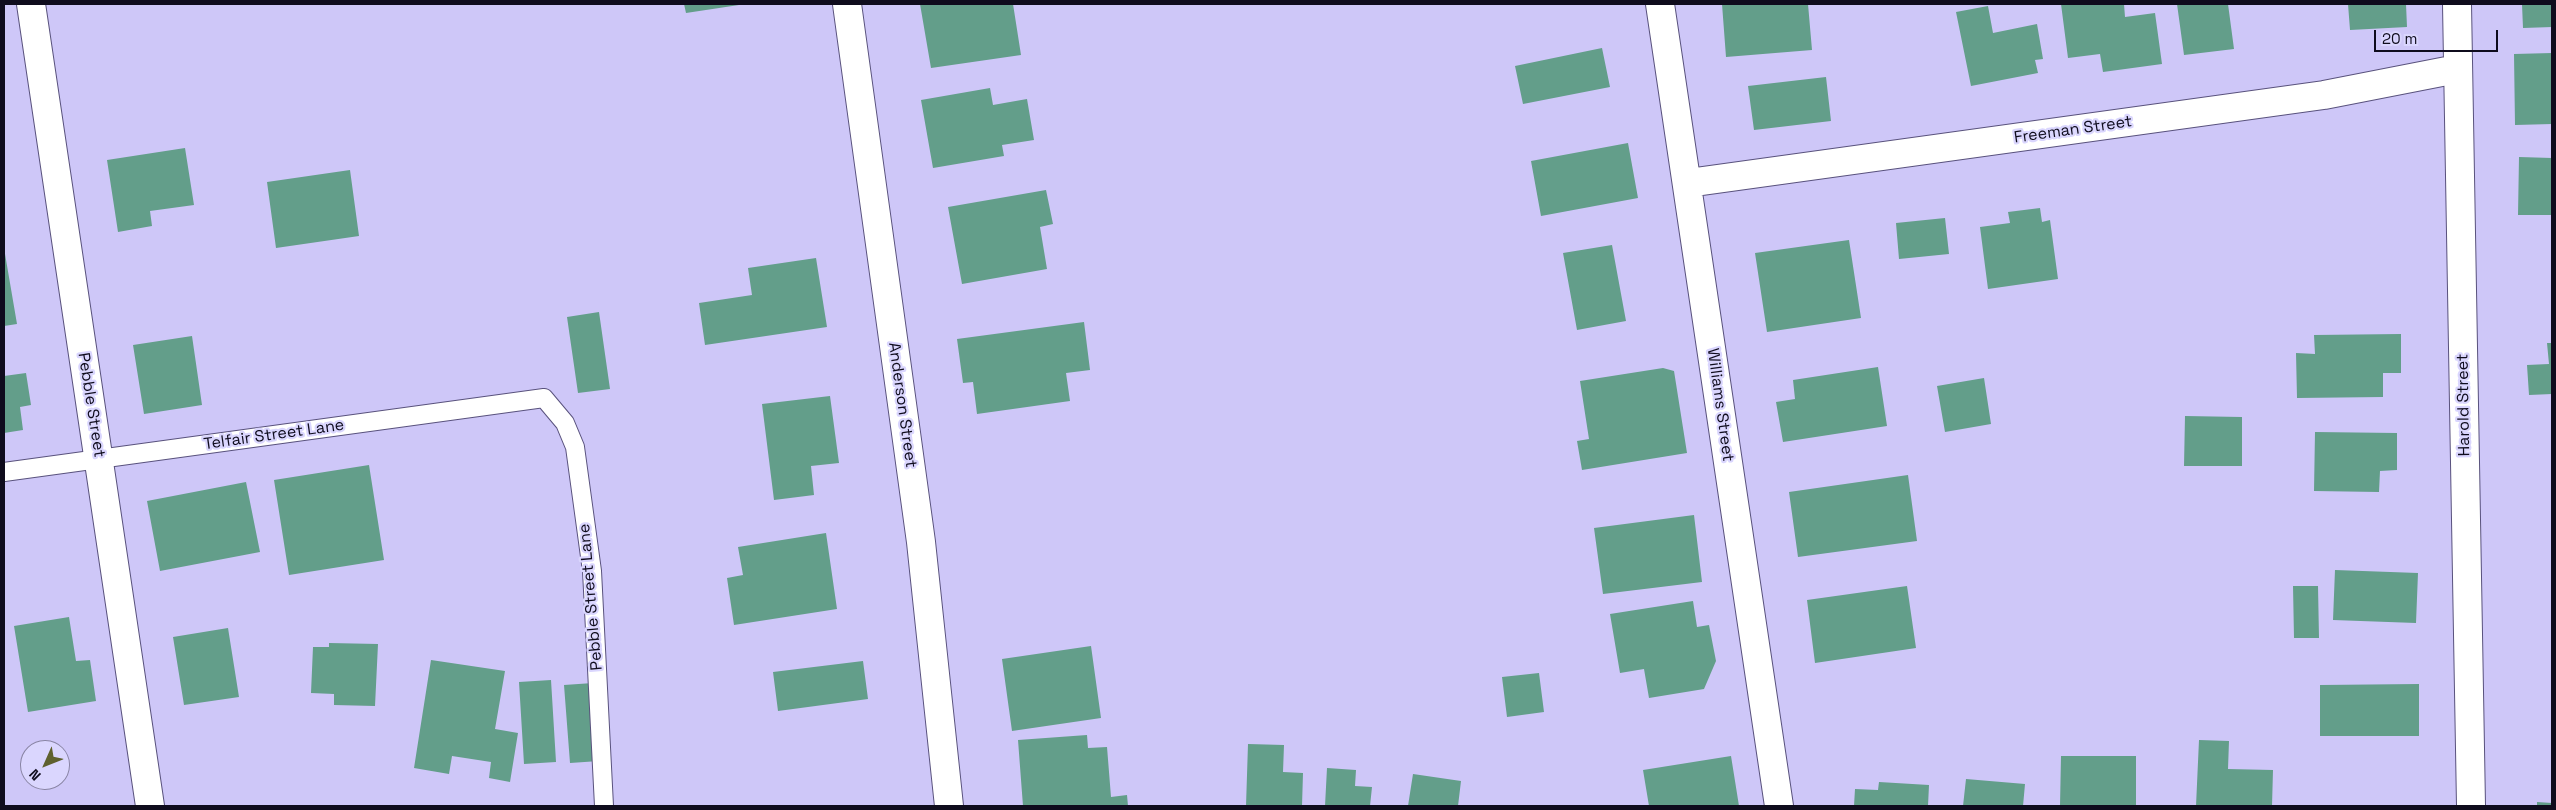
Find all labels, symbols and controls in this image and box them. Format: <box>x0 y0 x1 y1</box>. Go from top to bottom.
scale bar <box>2376 20 2500 52</box>
text: 20 m <box>2382 29 2417 48</box>
street label: Freeman Street <box>2013 112 2133 148</box>
street label: Anderson Street <box>884 341 920 469</box>
street label: Williams Street <box>1703 347 1737 463</box>
street label: Pebble Street <box>73 351 109 459</box>
street label: Harold Street <box>2454 354 2474 456</box>
street label: Telfair Street Lane <box>203 416 345 454</box>
street label: Pebble Street Lane <box>575 523 607 671</box>
north arrow <box>20 740 70 790</box>
text: N <box>25 765 45 784</box>

